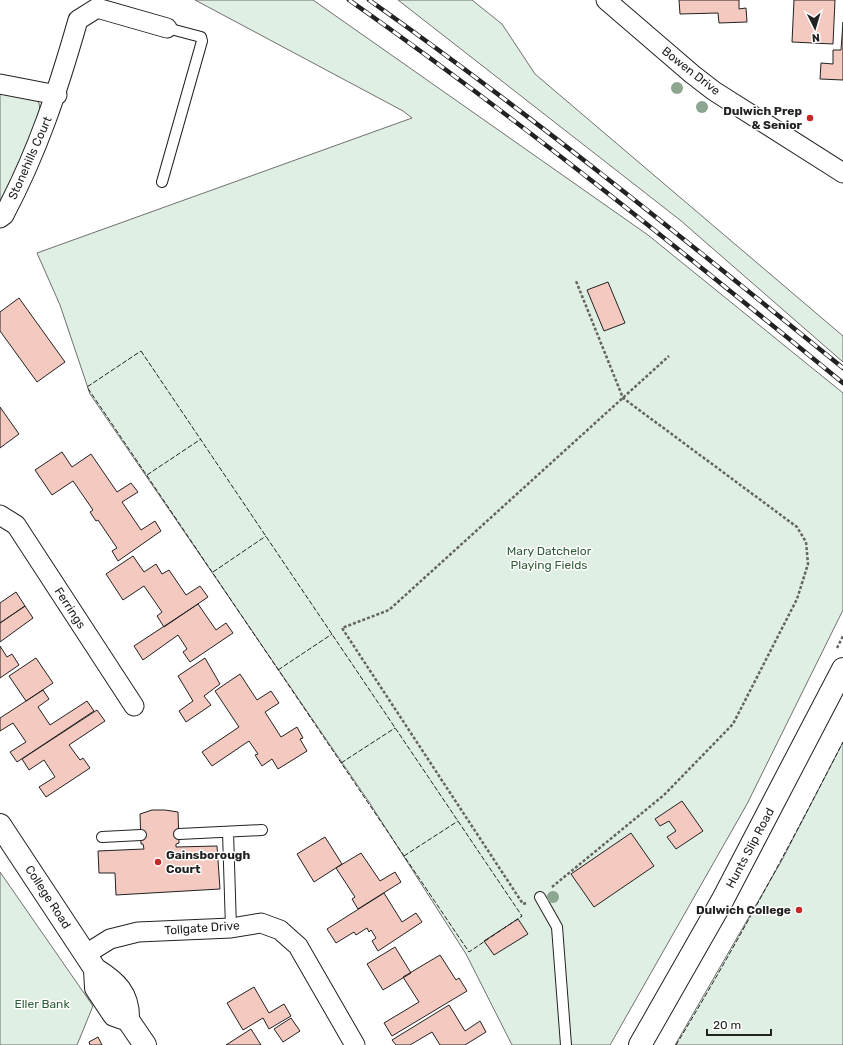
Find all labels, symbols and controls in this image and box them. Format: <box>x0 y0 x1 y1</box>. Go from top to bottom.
north arrow <box>795 8 835 48</box>
text: N <box>811 31 820 44</box>
street label: Bowen Drive <box>659 44 723 98</box>
place label: Dulwich Prep & Senior <box>723 104 803 132</box>
marker: Dulwich Prep & Senior <box>805 113 815 123</box>
street label: Stonehills Court <box>5 114 55 202</box>
park label: Mary Datchelor Playing Fields <box>507 544 592 572</box>
street label: Ferrings <box>52 585 88 631</box>
street label: Hunts Slip Road <box>723 806 777 890</box>
place label: Gainsborough Court <box>166 848 250 876</box>
marker: Gainsborough Court <box>153 857 163 867</box>
street label: College Road <box>22 863 74 931</box>
place label: Dulwich College <box>696 903 791 917</box>
marker: Dulwich College <box>794 905 804 915</box>
street label: Tollgate Drive <box>164 918 240 938</box>
park label: Eller Bank <box>14 997 70 1011</box>
scale bar <box>707 1011 771 1037</box>
text: 20 m <box>713 1018 741 1032</box>

